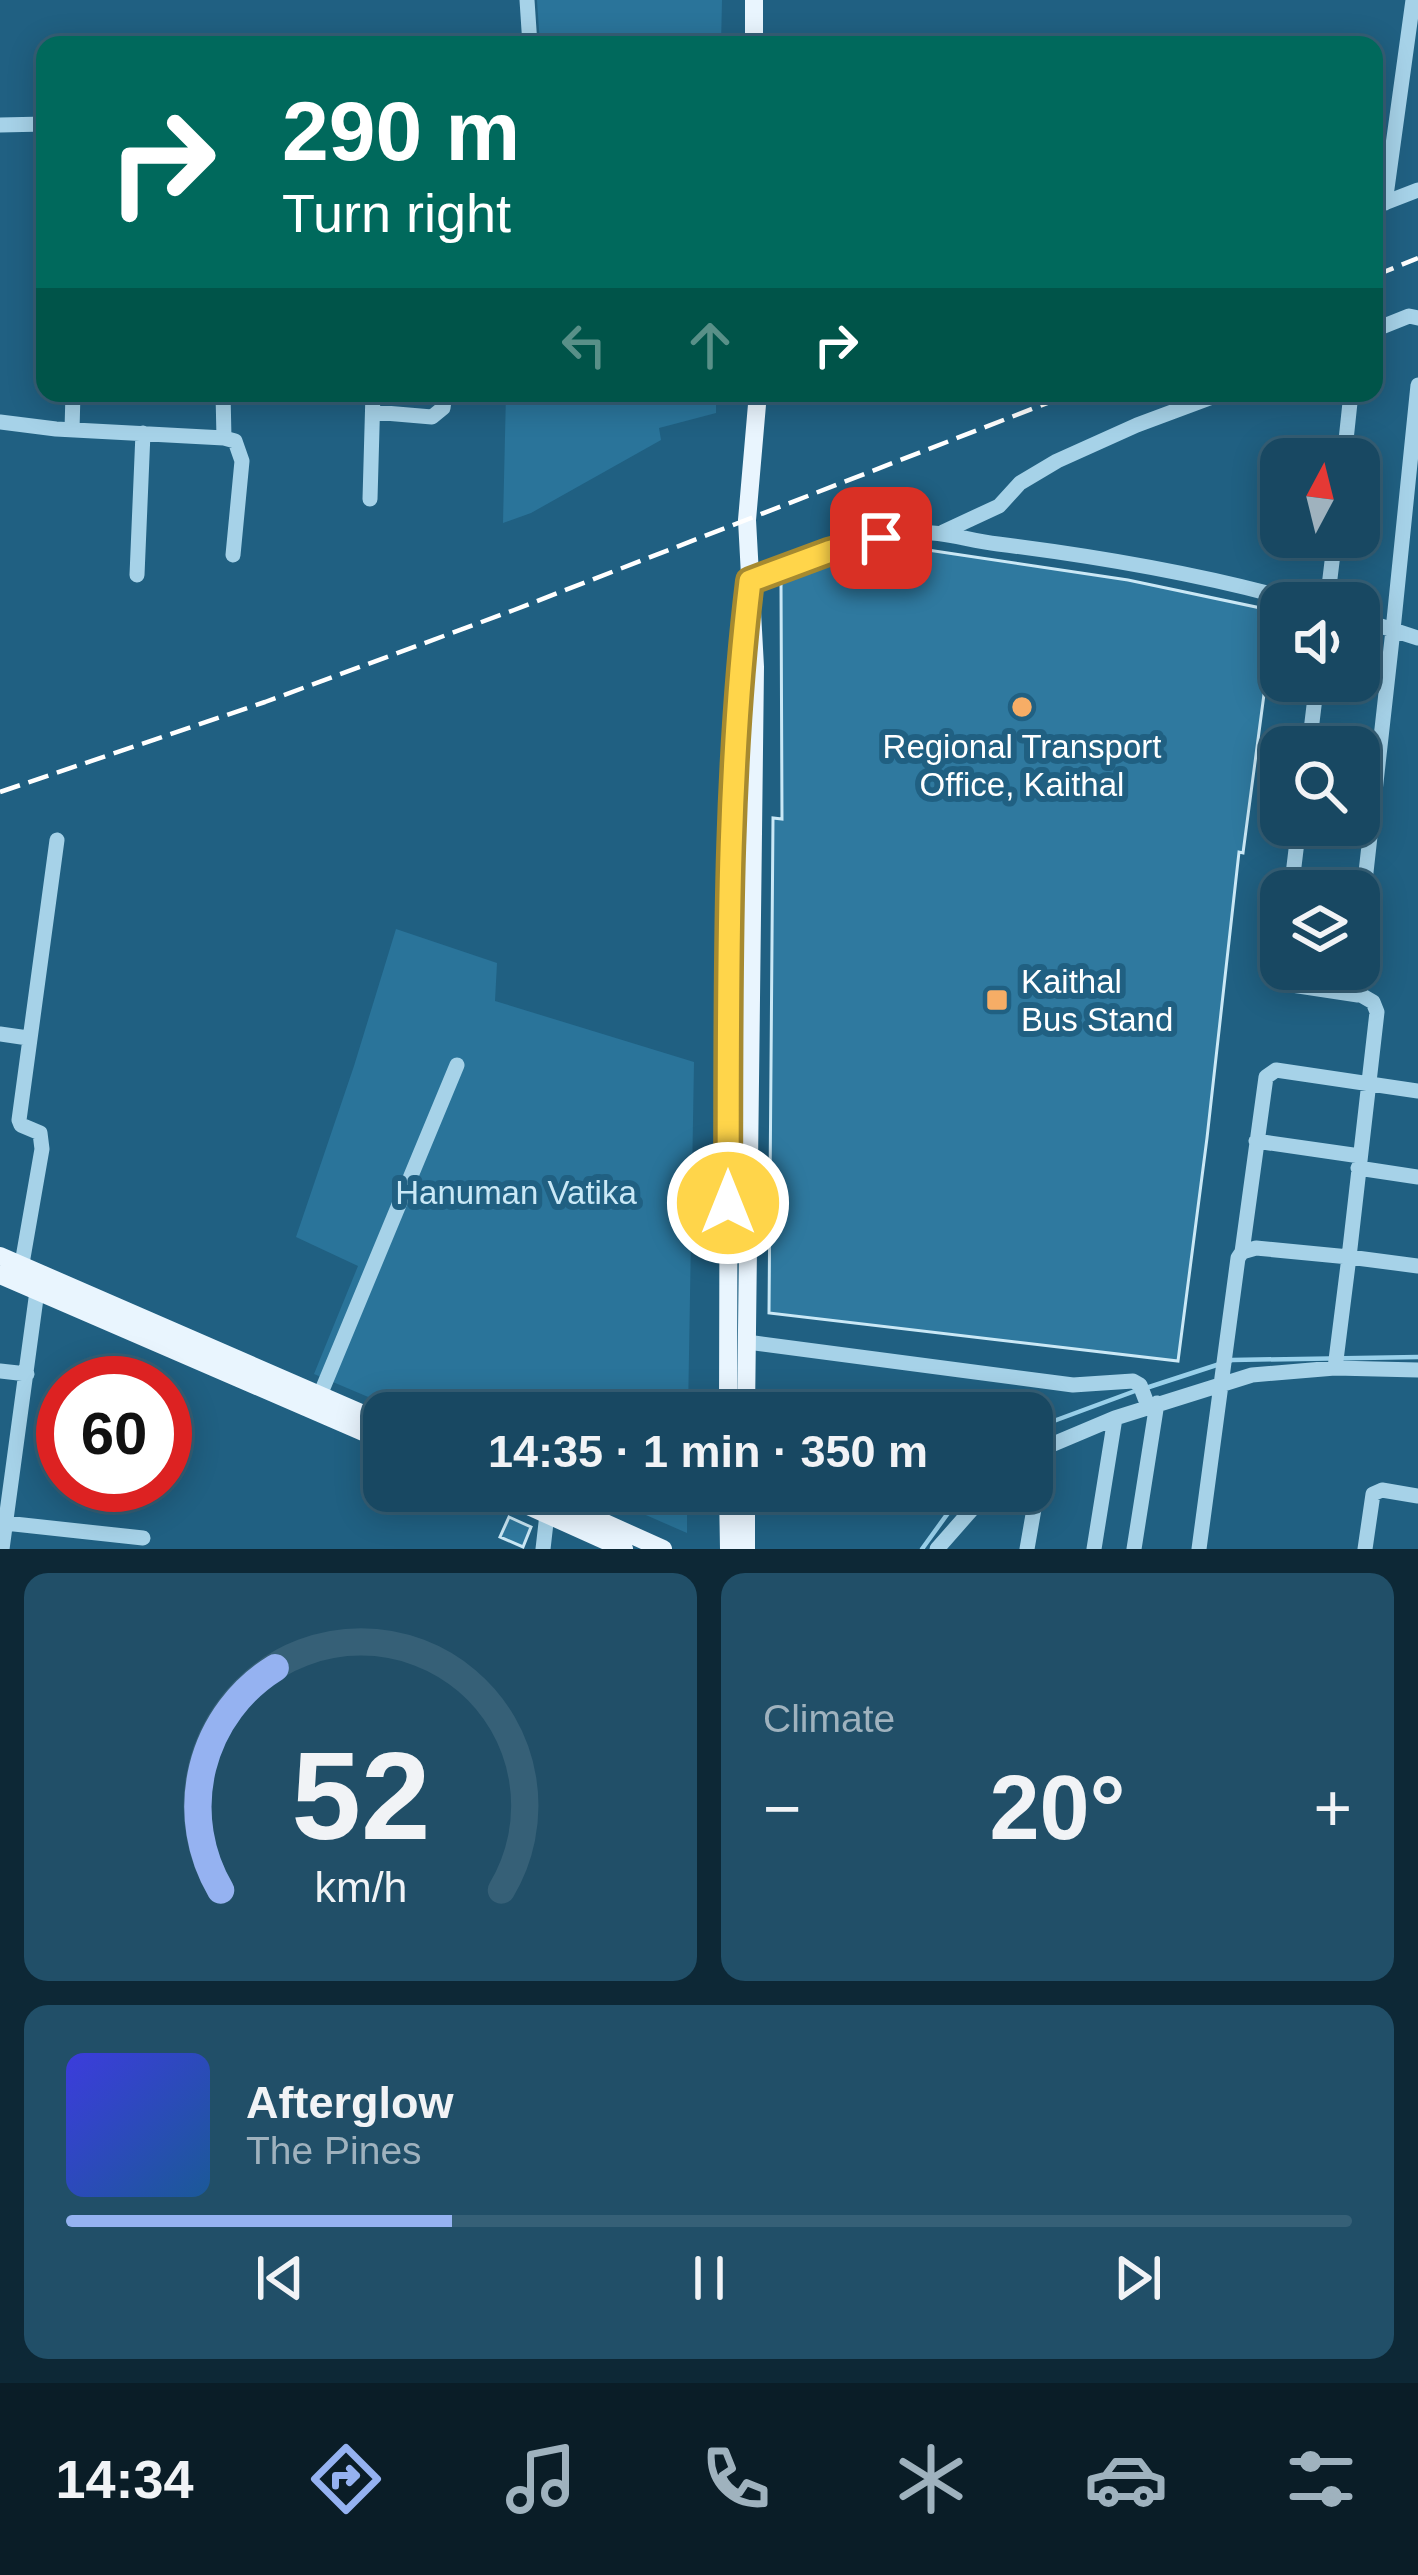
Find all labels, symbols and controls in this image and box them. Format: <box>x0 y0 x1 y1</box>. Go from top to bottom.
icon: right <box>84 84 240 240</box>
text: 290 m <box>282 84 520 178</box>
text: Turn right <box>282 183 511 243</box>
icon: left <box>551 312 617 378</box>
icon: ahead <box>677 312 743 378</box>
icon: right <box>803 312 869 378</box>
north arrow <box>1260 438 1380 558</box>
map controls <box>1260 438 1380 990</box>
pin <box>830 487 932 589</box>
icon: arrive <box>848 505 914 571</box>
button: sound <box>1260 582 1380 702</box>
marker: Regional Transport Office, Kaithal <box>1009 694 1035 720</box>
button: search <box>1260 726 1380 846</box>
place label: Regional Transport Office, Kaithal <box>883 728 1161 803</box>
button: layers <box>1260 870 1380 990</box>
place label: Kaithal Bus Stand <box>1021 963 1173 1038</box>
marker: Kaithal Bus Stand <box>984 987 1010 1013</box>
position arrow <box>665 1140 791 1266</box>
park label: Hanuman Vatika <box>395 1174 637 1211</box>
speed limit sign: 60 <box>36 1356 192 1512</box>
text: 14:35 · 1 min · 350 m <box>488 1426 928 1477</box>
text: Climate <box>763 1697 895 1740</box>
text: 52 <box>291 1726 430 1865</box>
text: 20° <box>989 1758 1126 1858</box>
text: − <box>763 1771 802 1845</box>
text: + <box>1313 1771 1352 1845</box>
text: km/h <box>314 1863 407 1911</box>
text: Afterglow <box>246 2077 454 2128</box>
text: The Pines <box>246 2129 422 2172</box>
icon: previous <box>247 2245 313 2311</box>
icon: pause <box>676 2245 742 2311</box>
icon: next <box>1105 2245 1171 2311</box>
icon: directions <box>304 2437 388 2521</box>
icon: music <box>499 2437 583 2521</box>
icon: phone <box>694 2437 778 2521</box>
icon: climate <box>889 2437 973 2521</box>
icon: car <box>1084 2437 1168 2521</box>
icon: filters <box>1279 2437 1363 2521</box>
text: 14:34 <box>55 2449 194 2509</box>

